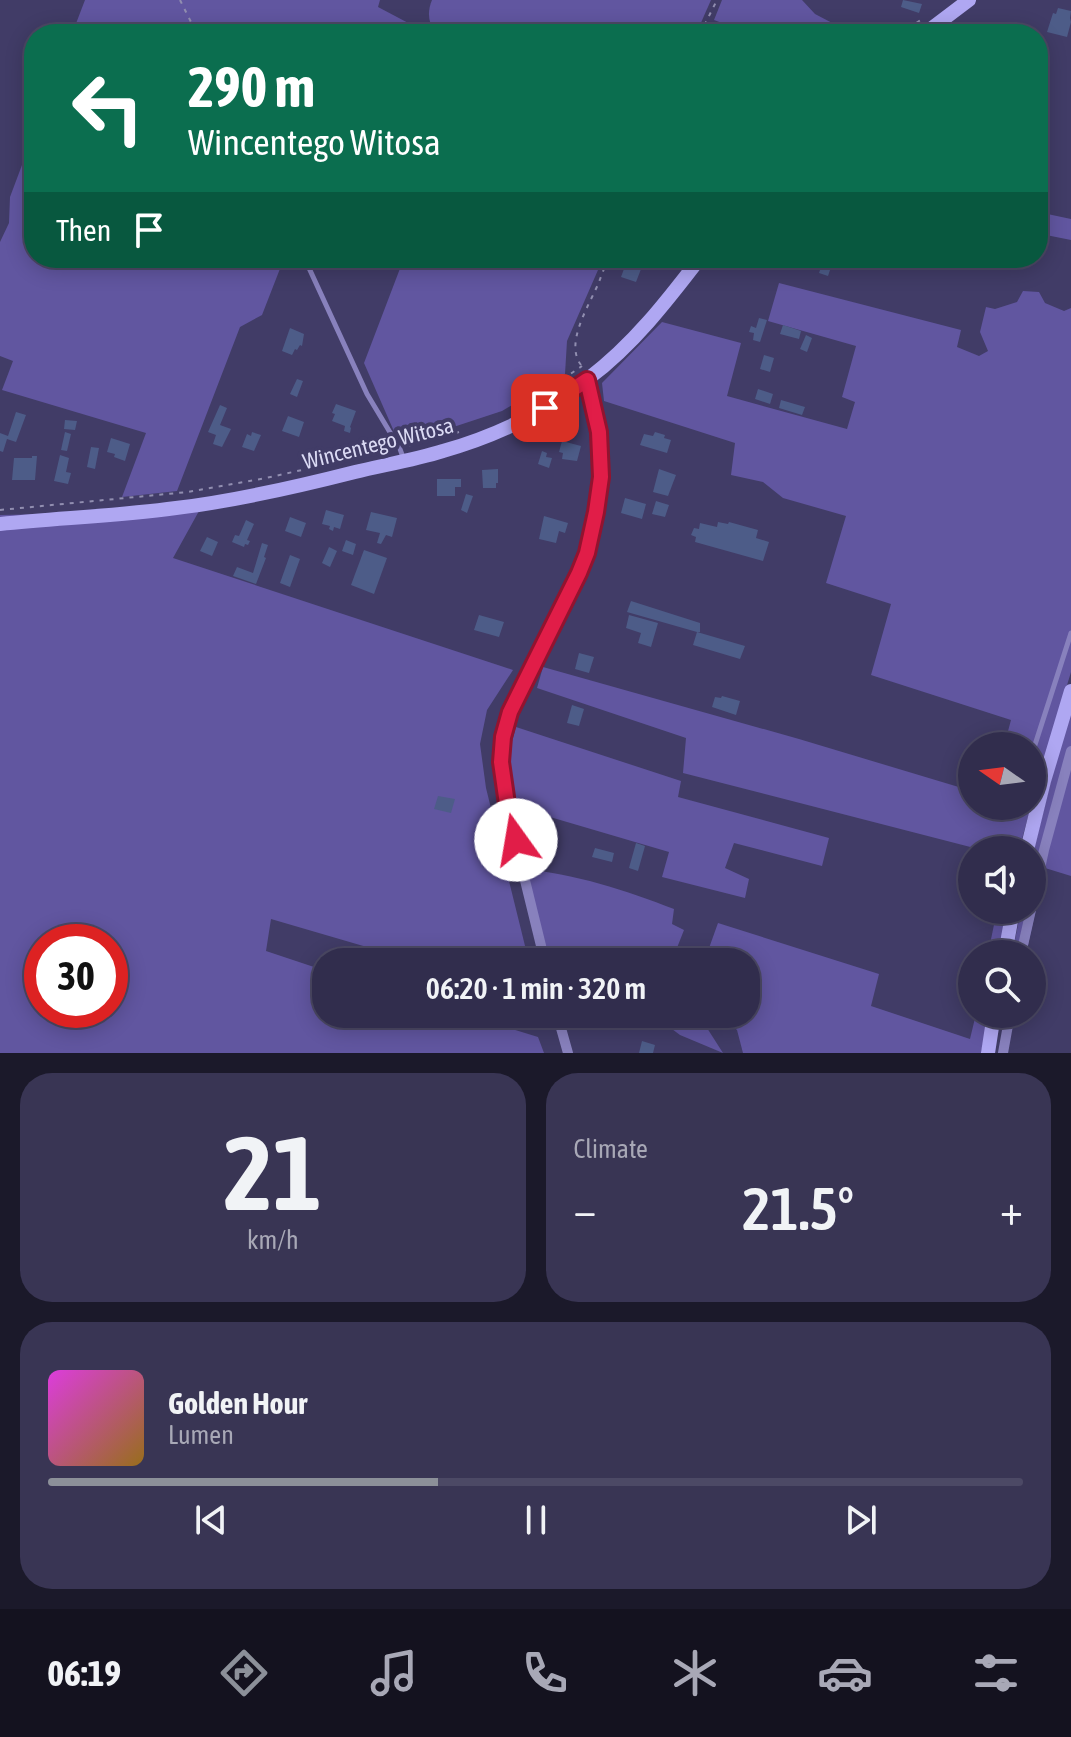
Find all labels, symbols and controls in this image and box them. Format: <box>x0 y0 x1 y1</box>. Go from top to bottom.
text: 290 m <box>188 55 315 119</box>
icon: left <box>56 56 160 160</box>
text: Wincentego Witosa <box>188 121 441 163</box>
icon: arrive <box>127 208 171 252</box>
text: Then <box>56 213 111 247</box>
pin <box>511 374 579 442</box>
icon: arrive <box>523 386 567 430</box>
street label: Wincentego Witosa <box>300 412 456 474</box>
north arrow <box>958 732 1046 820</box>
map controls <box>958 732 1046 1028</box>
position arrow <box>474 798 558 882</box>
button: sound <box>958 836 1046 924</box>
speed limit sign: 30 <box>24 924 128 1028</box>
button: search <box>958 940 1046 1028</box>
text: 06:20 · 1 min · 320 m <box>426 971 646 1005</box>
text: 21 <box>224 1113 322 1232</box>
text: Climate <box>574 1134 648 1164</box>
text: 21.5° <box>742 1174 854 1243</box>
text: − <box>574 1184 596 1234</box>
text: + <box>1000 1184 1023 1234</box>
text: km/h <box>247 1225 299 1255</box>
text: Golden Hour <box>168 1386 307 1420</box>
text: Lumen <box>168 1420 234 1450</box>
icon: previous <box>189 1498 233 1542</box>
icon: pause <box>514 1498 558 1542</box>
icon: next <box>839 1498 883 1542</box>
icon: directions <box>216 1645 272 1701</box>
icon: music <box>366 1645 422 1701</box>
icon: phone <box>517 1645 573 1701</box>
icon: climate <box>667 1645 723 1701</box>
icon: car <box>817 1645 873 1701</box>
icon: filters <box>968 1645 1024 1701</box>
text: 06:19 <box>47 1652 121 1694</box>

